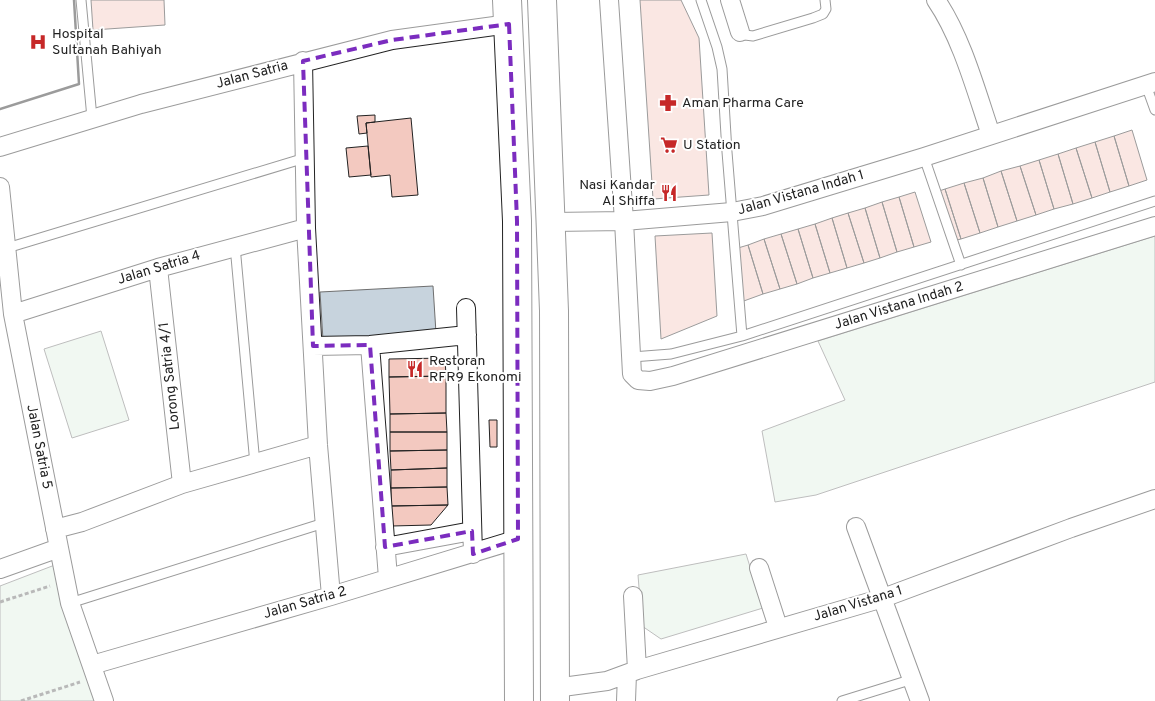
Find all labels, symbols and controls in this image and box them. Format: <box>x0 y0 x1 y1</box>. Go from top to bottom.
place label: Hospital Sultanah Bahiyah <box>52 26 162 59</box>
hospital icon: Hospital Sultanah Bahiyah <box>28 32 48 52</box>
street label: Jalan Satria <box>214 57 290 93</box>
pharmacy icon: Aman Pharma Care <box>658 93 678 113</box>
place label: Aman Pharma Care <box>682 95 804 112</box>
supermarket icon: U Station <box>659 135 679 155</box>
place label: U Station <box>683 137 741 154</box>
street label: Jalan Vistana Indah 1 <box>736 167 866 219</box>
place label: Nasi Kandar Al Shiffa <box>579 177 656 210</box>
restaurant icon: Nasi Kandar Al Shiffa <box>659 183 679 203</box>
street label: Jalan Satria 4 <box>115 247 203 289</box>
street label: Jalan Vistana Indah 2 <box>832 278 966 334</box>
street label: Lorong Satria 4/1 <box>156 321 184 431</box>
place label: Restoran RFR9 Ekonomi <box>429 353 522 386</box>
restaurant icon: Restoran RFR9 Ekonomi <box>405 359 425 379</box>
street label: Jalan Satria 5 <box>22 403 56 491</box>
street label: Jalan Vistana 1 <box>811 582 905 626</box>
street label: Jalan Satria 2 <box>261 583 349 623</box>

